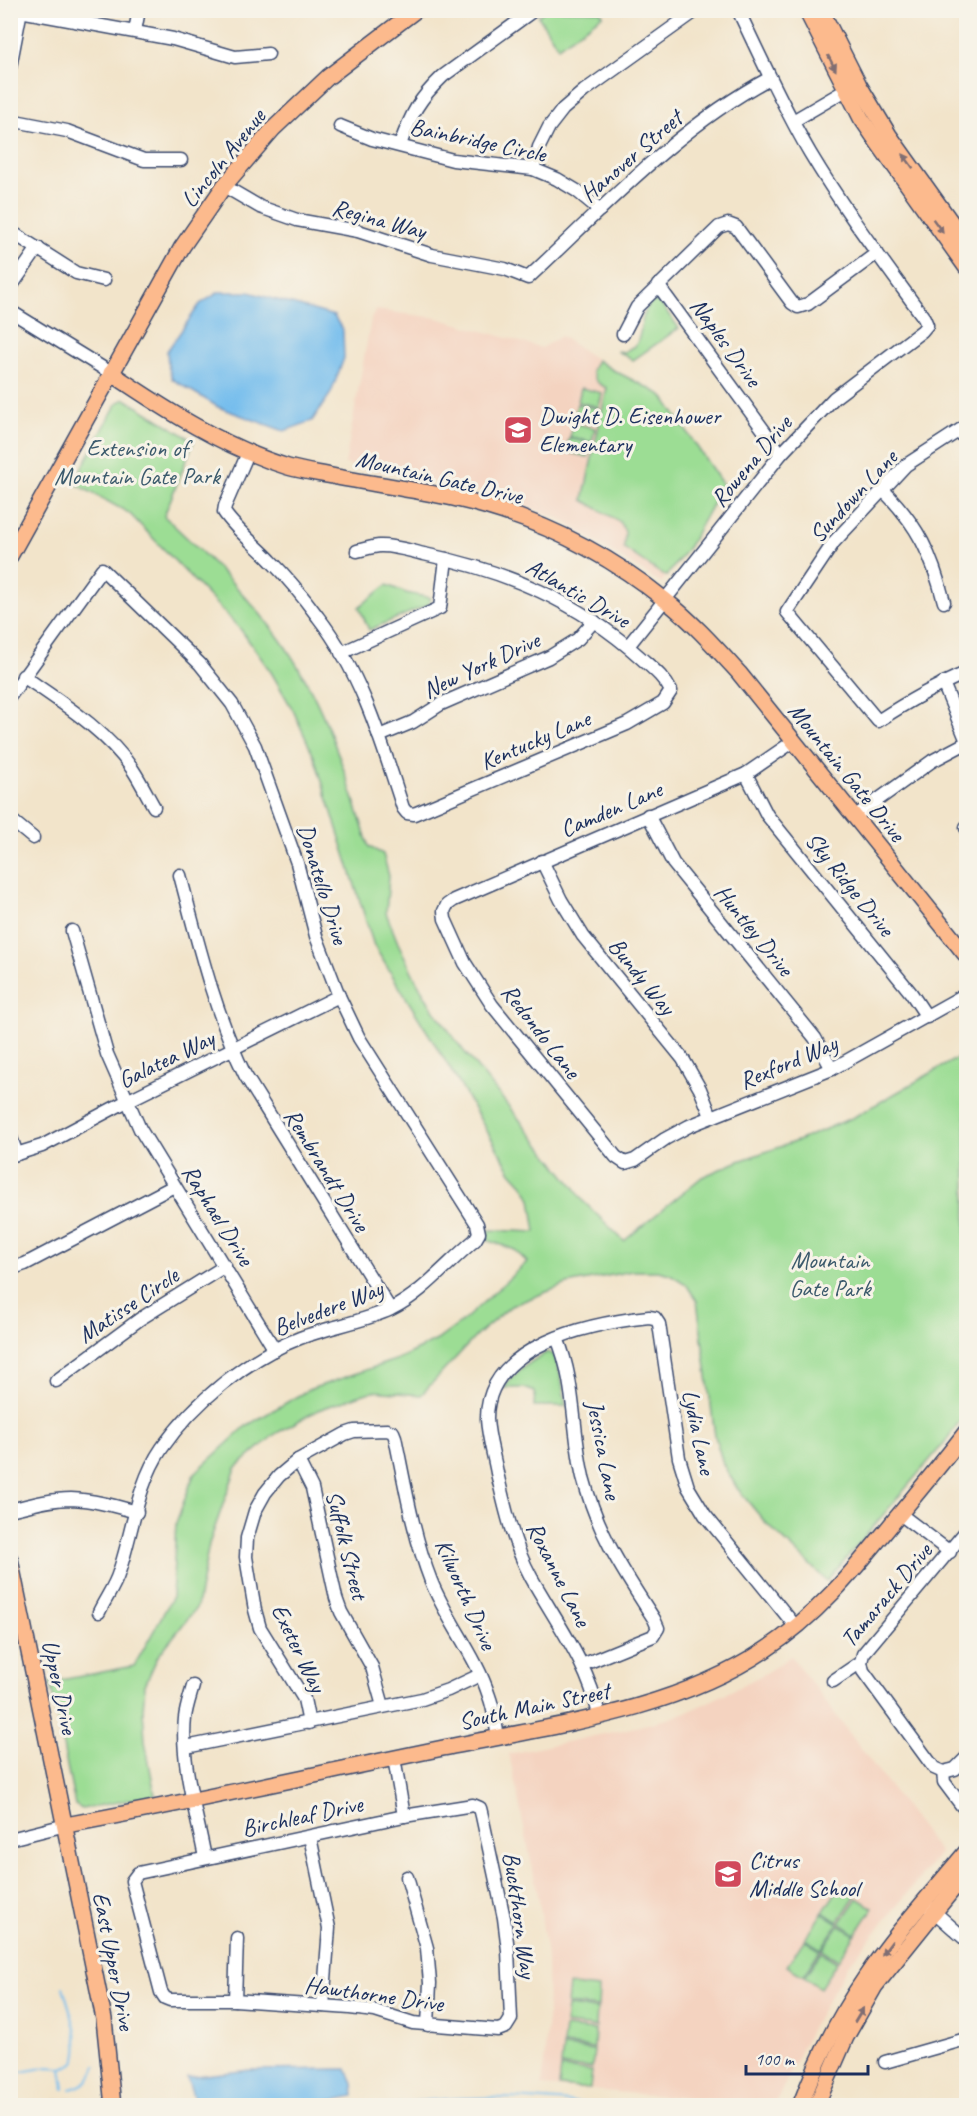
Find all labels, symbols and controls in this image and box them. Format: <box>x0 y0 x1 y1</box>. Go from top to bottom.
one-way arrow <box>827 54 837 71</box>
street label: Lincoln Avenue <box>174 101 273 214</box>
street label: Hanover Street <box>574 101 691 209</box>
street label: Bainbridge Circle <box>407 111 551 169</box>
one-way arrow <box>902 153 914 169</box>
street label: Regina Way <box>329 192 431 246</box>
one-way arrow <box>932 218 944 234</box>
street label: Naples Drive <box>684 292 770 394</box>
place label: Dwight D. Eisenhower Elementary <box>539 401 723 459</box>
street label: Rowena Drive <box>704 407 799 513</box>
school or university icon: Dwight D. Eisenhower Elementary <box>502 414 534 446</box>
park label: Extension of Mountain Gate Park <box>54 433 222 491</box>
street label: Sundown Lane <box>802 442 905 549</box>
street label: Mountain Gate Drive <box>353 443 527 511</box>
street label: Atlantic Drive <box>521 551 637 636</box>
street label: New York Drive <box>418 624 546 705</box>
street label: Mountain Gate Drive <box>782 697 914 849</box>
street label: Kentucky Lane <box>475 703 597 777</box>
street label: Camden Lane <box>556 773 668 844</box>
street label: Donatello Drive <box>291 820 356 950</box>
street label: Sky Ridge Drive <box>799 826 902 944</box>
street label: Huntley Drive <box>708 878 802 984</box>
street label: Bundy Way <box>602 931 683 1022</box>
street label: Redondo Lane <box>495 978 589 1086</box>
street label: Galatea Way <box>113 1022 220 1095</box>
street label: Rexford Way <box>735 1027 843 1096</box>
street label: Rembrandt Drive <box>277 1103 378 1239</box>
street label: Raphael Drive <box>175 1159 262 1273</box>
park label: Mountain Gate Park <box>789 1245 873 1303</box>
street label: Matisse Circle <box>72 1259 186 1350</box>
street label: Belvedere Way <box>269 1273 389 1343</box>
street label: Lydia Lane <box>675 1387 723 1479</box>
street label: Jessica Lane <box>580 1397 629 1504</box>
street label: Suffolk Street <box>319 1488 375 1604</box>
street label: Roxanne Lane <box>520 1517 599 1633</box>
street label: Kilworth Drive <box>428 1534 505 1656</box>
street label: Tamarack Drive <box>834 1535 940 1653</box>
street label: Exeter Way <box>265 1599 334 1699</box>
street label: Upper Drive <box>35 1637 85 1739</box>
street label: South Main Street <box>456 1675 615 1737</box>
street label: Birchleaf Drive <box>239 1788 367 1843</box>
place label: Citrus Middle School <box>749 1845 863 1903</box>
street label: Buckthorn Way <box>496 1850 544 1982</box>
school or university icon: Citrus Middle School <box>712 1858 744 1890</box>
street label: East Upper Drive <box>86 1890 142 2035</box>
one-way arrow <box>881 1939 893 1955</box>
street label: Hawthorne Drive <box>303 1969 447 2019</box>
one-way arrow <box>853 2007 864 2023</box>
scale bar <box>746 2038 868 2076</box>
text: 100 m <box>755 2048 796 2070</box>

